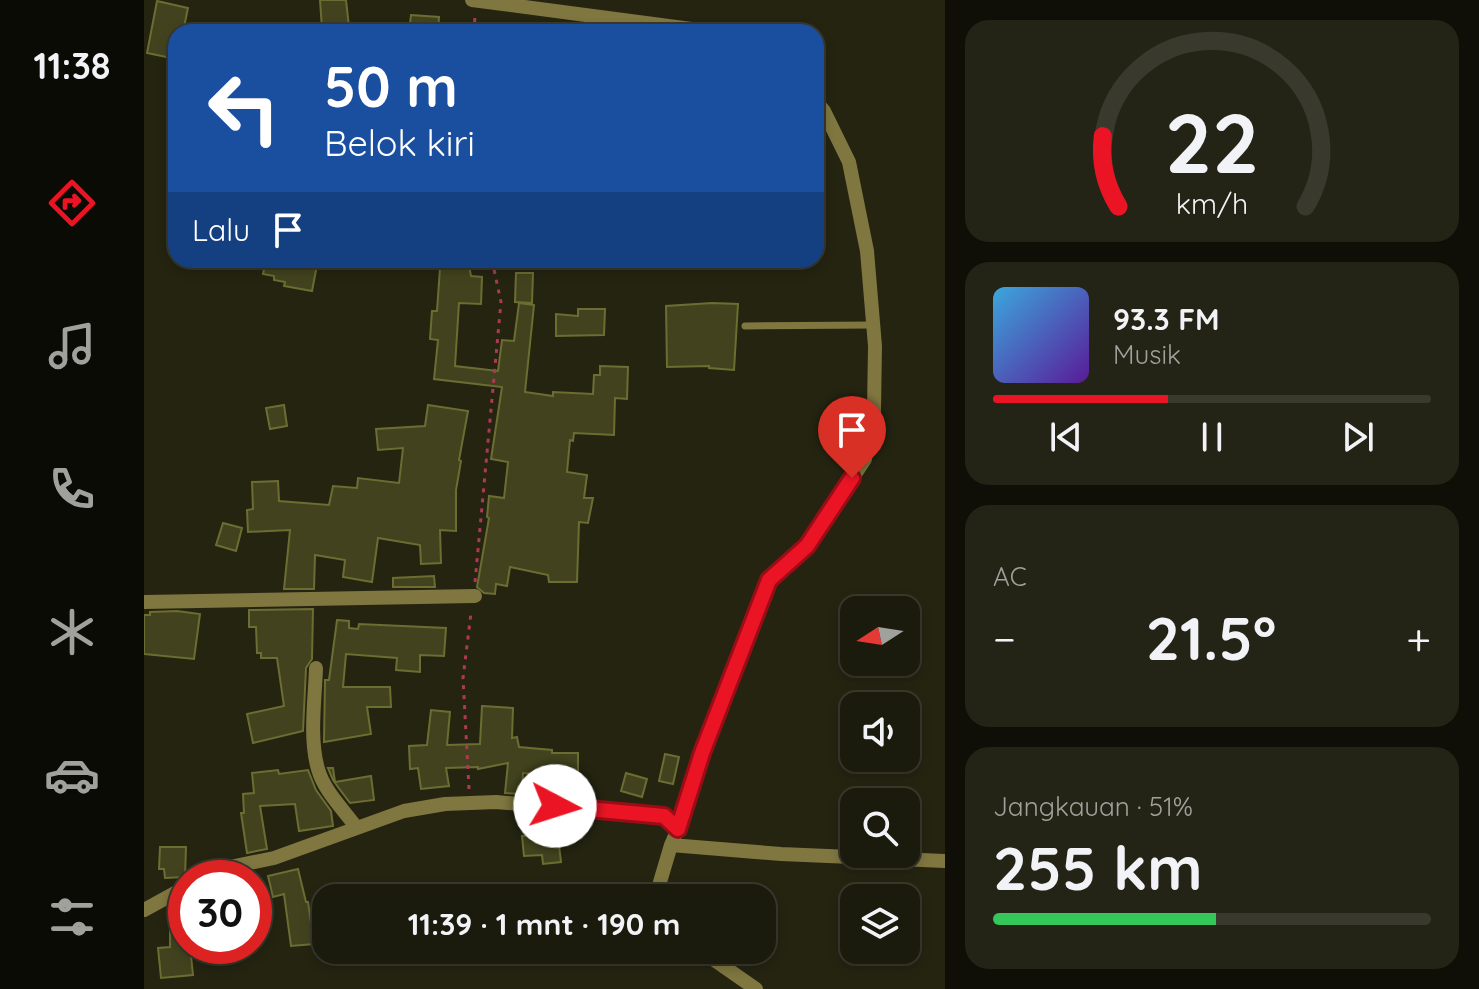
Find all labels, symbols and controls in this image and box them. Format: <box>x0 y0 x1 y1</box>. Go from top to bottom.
text: 11:38 <box>34 43 110 88</box>
text: 50 m <box>324 51 458 121</box>
icon: left <box>192 56 296 160</box>
text: 22 <box>1165 90 1259 194</box>
text: Belok kiri <box>324 120 475 165</box>
icon: directions <box>44 175 100 231</box>
text: km/h <box>1176 185 1248 221</box>
icon: arrive <box>266 208 310 252</box>
text: Lalu <box>192 211 250 249</box>
text: 93.3 FM <box>1113 300 1220 338</box>
icon: music <box>44 318 100 374</box>
text: Musik <box>1113 338 1181 371</box>
pin <box>818 396 886 478</box>
icon: arrive <box>830 408 874 452</box>
icon: previous <box>1044 415 1088 459</box>
icon: pause <box>1190 415 1234 459</box>
icon: next <box>1336 415 1380 459</box>
icon: phone <box>44 461 100 517</box>
text: AC <box>993 560 1027 593</box>
north arrow <box>840 596 920 676</box>
map controls <box>840 596 920 964</box>
text: 21.5° <box>1146 600 1276 675</box>
icon: climate <box>44 604 100 660</box>
text: − <box>993 611 1016 666</box>
text: + <box>1406 611 1431 666</box>
button: sound <box>840 692 920 772</box>
icon: car <box>44 747 100 803</box>
position arrow <box>513 764 597 848</box>
button: search <box>840 788 920 868</box>
text: Jangkauan · 51% <box>993 790 1193 823</box>
text: 255 km <box>993 830 1203 905</box>
speed limit sign: 30 <box>168 860 272 964</box>
button: layers <box>840 884 920 964</box>
icon: filters <box>44 889 100 945</box>
text: 11:39 · 1 mnt · 190 m <box>408 905 680 943</box>

